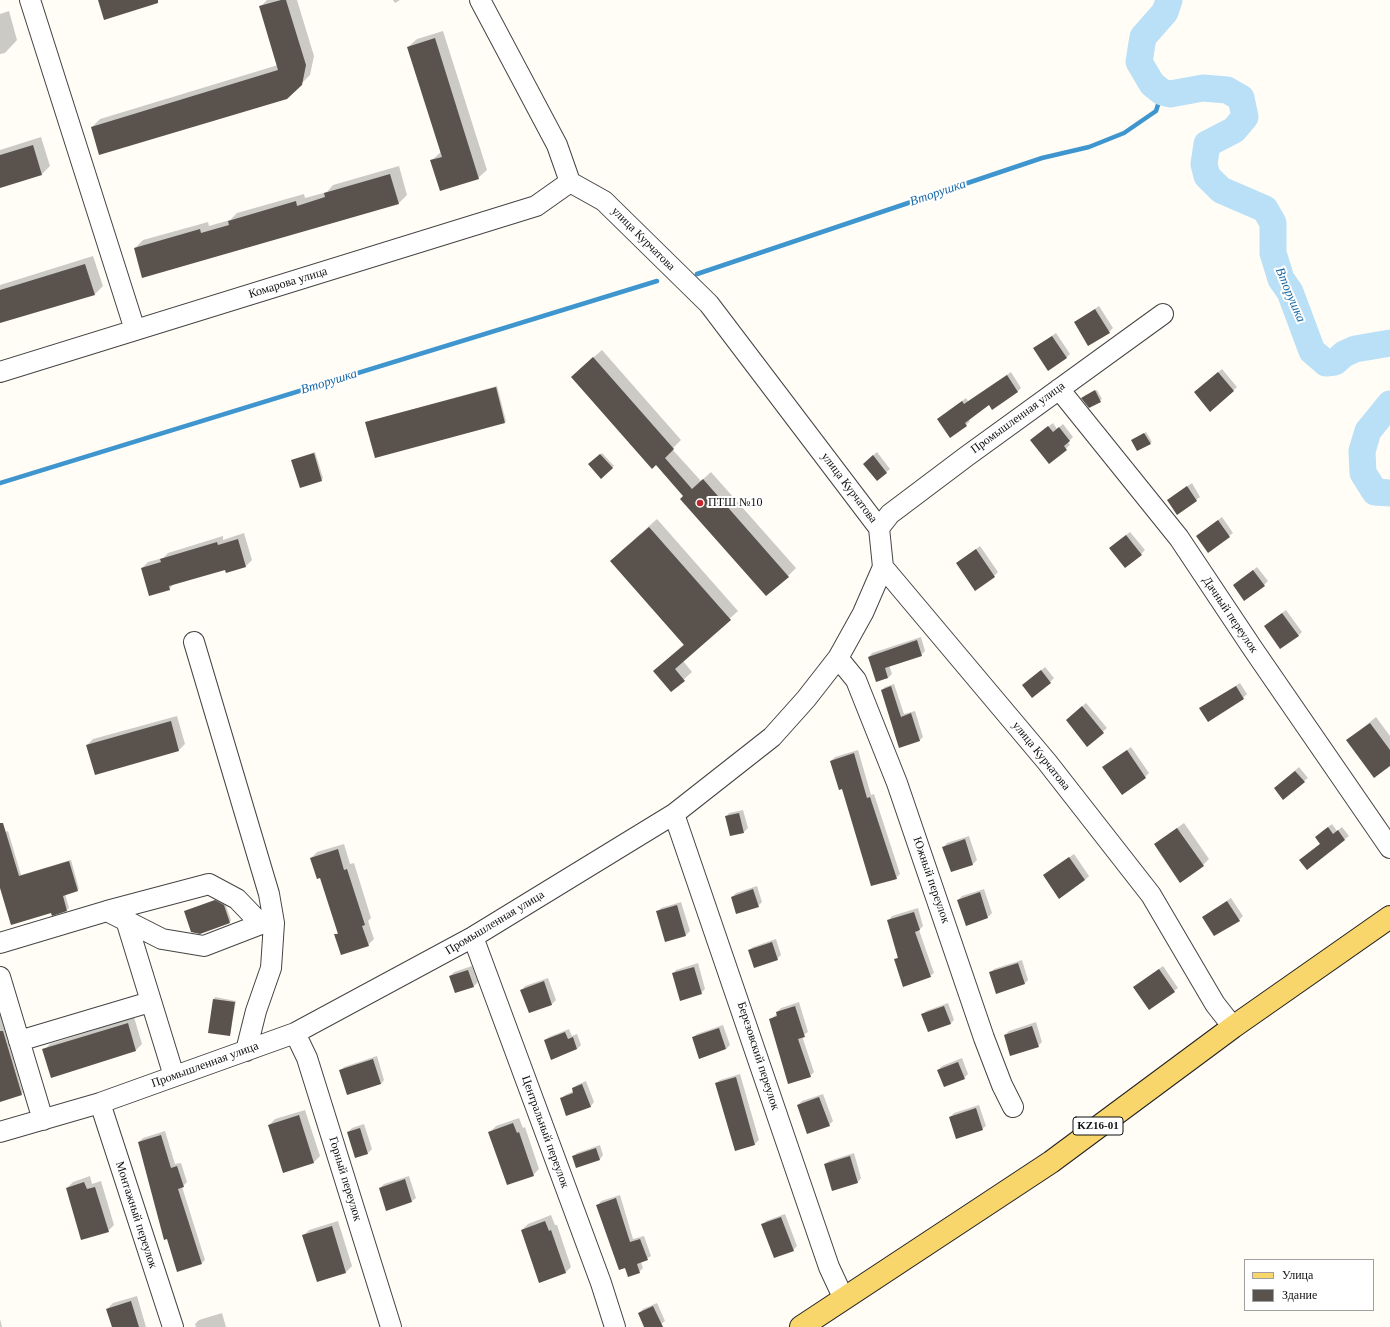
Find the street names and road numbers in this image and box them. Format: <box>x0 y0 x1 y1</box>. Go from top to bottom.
street label: улица Курчатова <box>608 204 678 274</box>
street label: Комарова улица <box>247 264 329 302</box>
street label: Промышленная улица <box>968 379 1068 457</box>
street label: улица Курчатова <box>818 450 880 526</box>
street label: Дачный переулок <box>1199 574 1261 656</box>
street label: улица Курчатова <box>1009 719 1073 793</box>
street label: Южный переулок <box>909 835 953 925</box>
street label: Промышленная улица <box>443 888 547 958</box>
street label: Березовский переулок <box>734 1000 782 1112</box>
street label: Промышленная улица <box>149 1039 261 1091</box>
street label: Центральный переулок <box>518 1074 572 1190</box>
road number: KZ16-01 <box>1073 1117 1123 1135</box>
street label: Горный переулок <box>325 1135 365 1223</box>
street label: Монтажный переулок <box>112 1160 160 1270</box>

